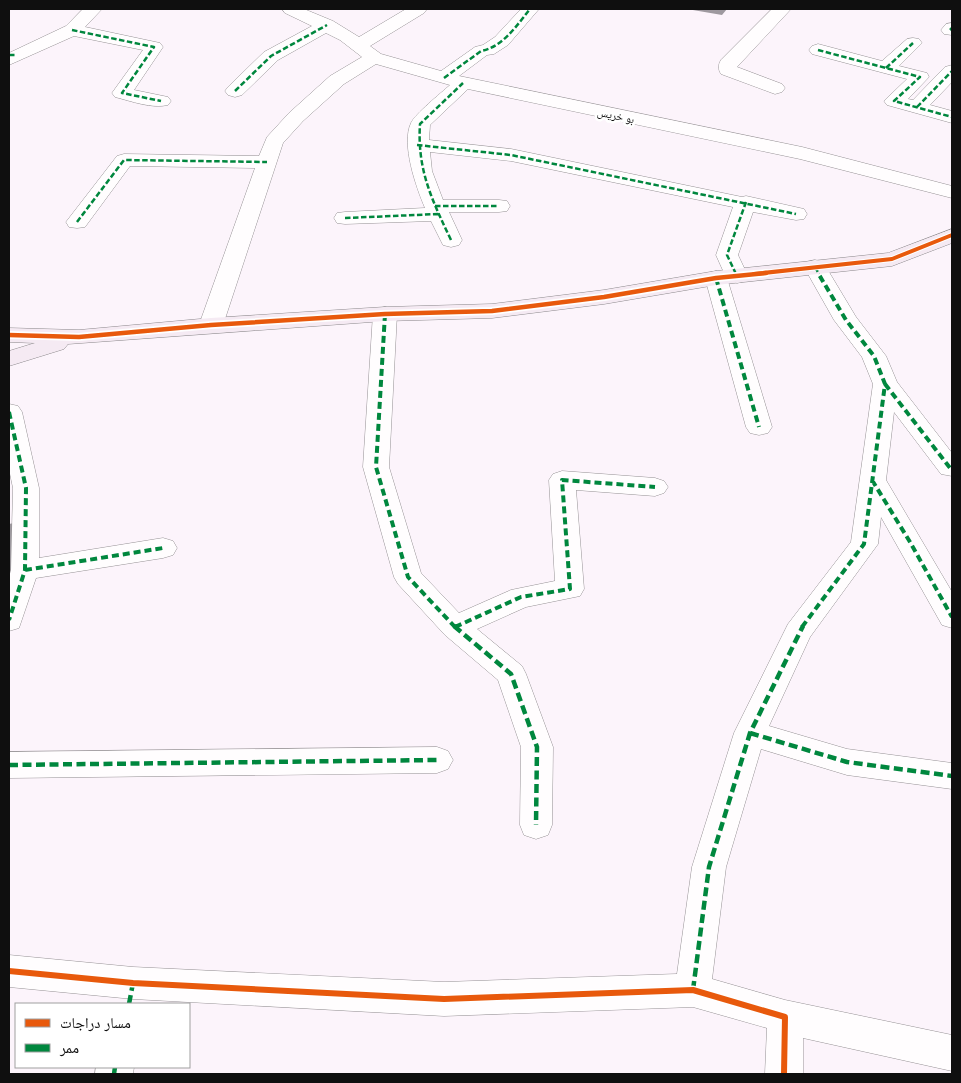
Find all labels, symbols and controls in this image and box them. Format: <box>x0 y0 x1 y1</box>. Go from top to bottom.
street label: بو خريس <box>596 104 636 126</box>
legend <box>15 1003 190 1068</box>
text: مسار دراجات <box>60 1012 131 1032</box>
text: ممر <box>59 1037 79 1057</box>

